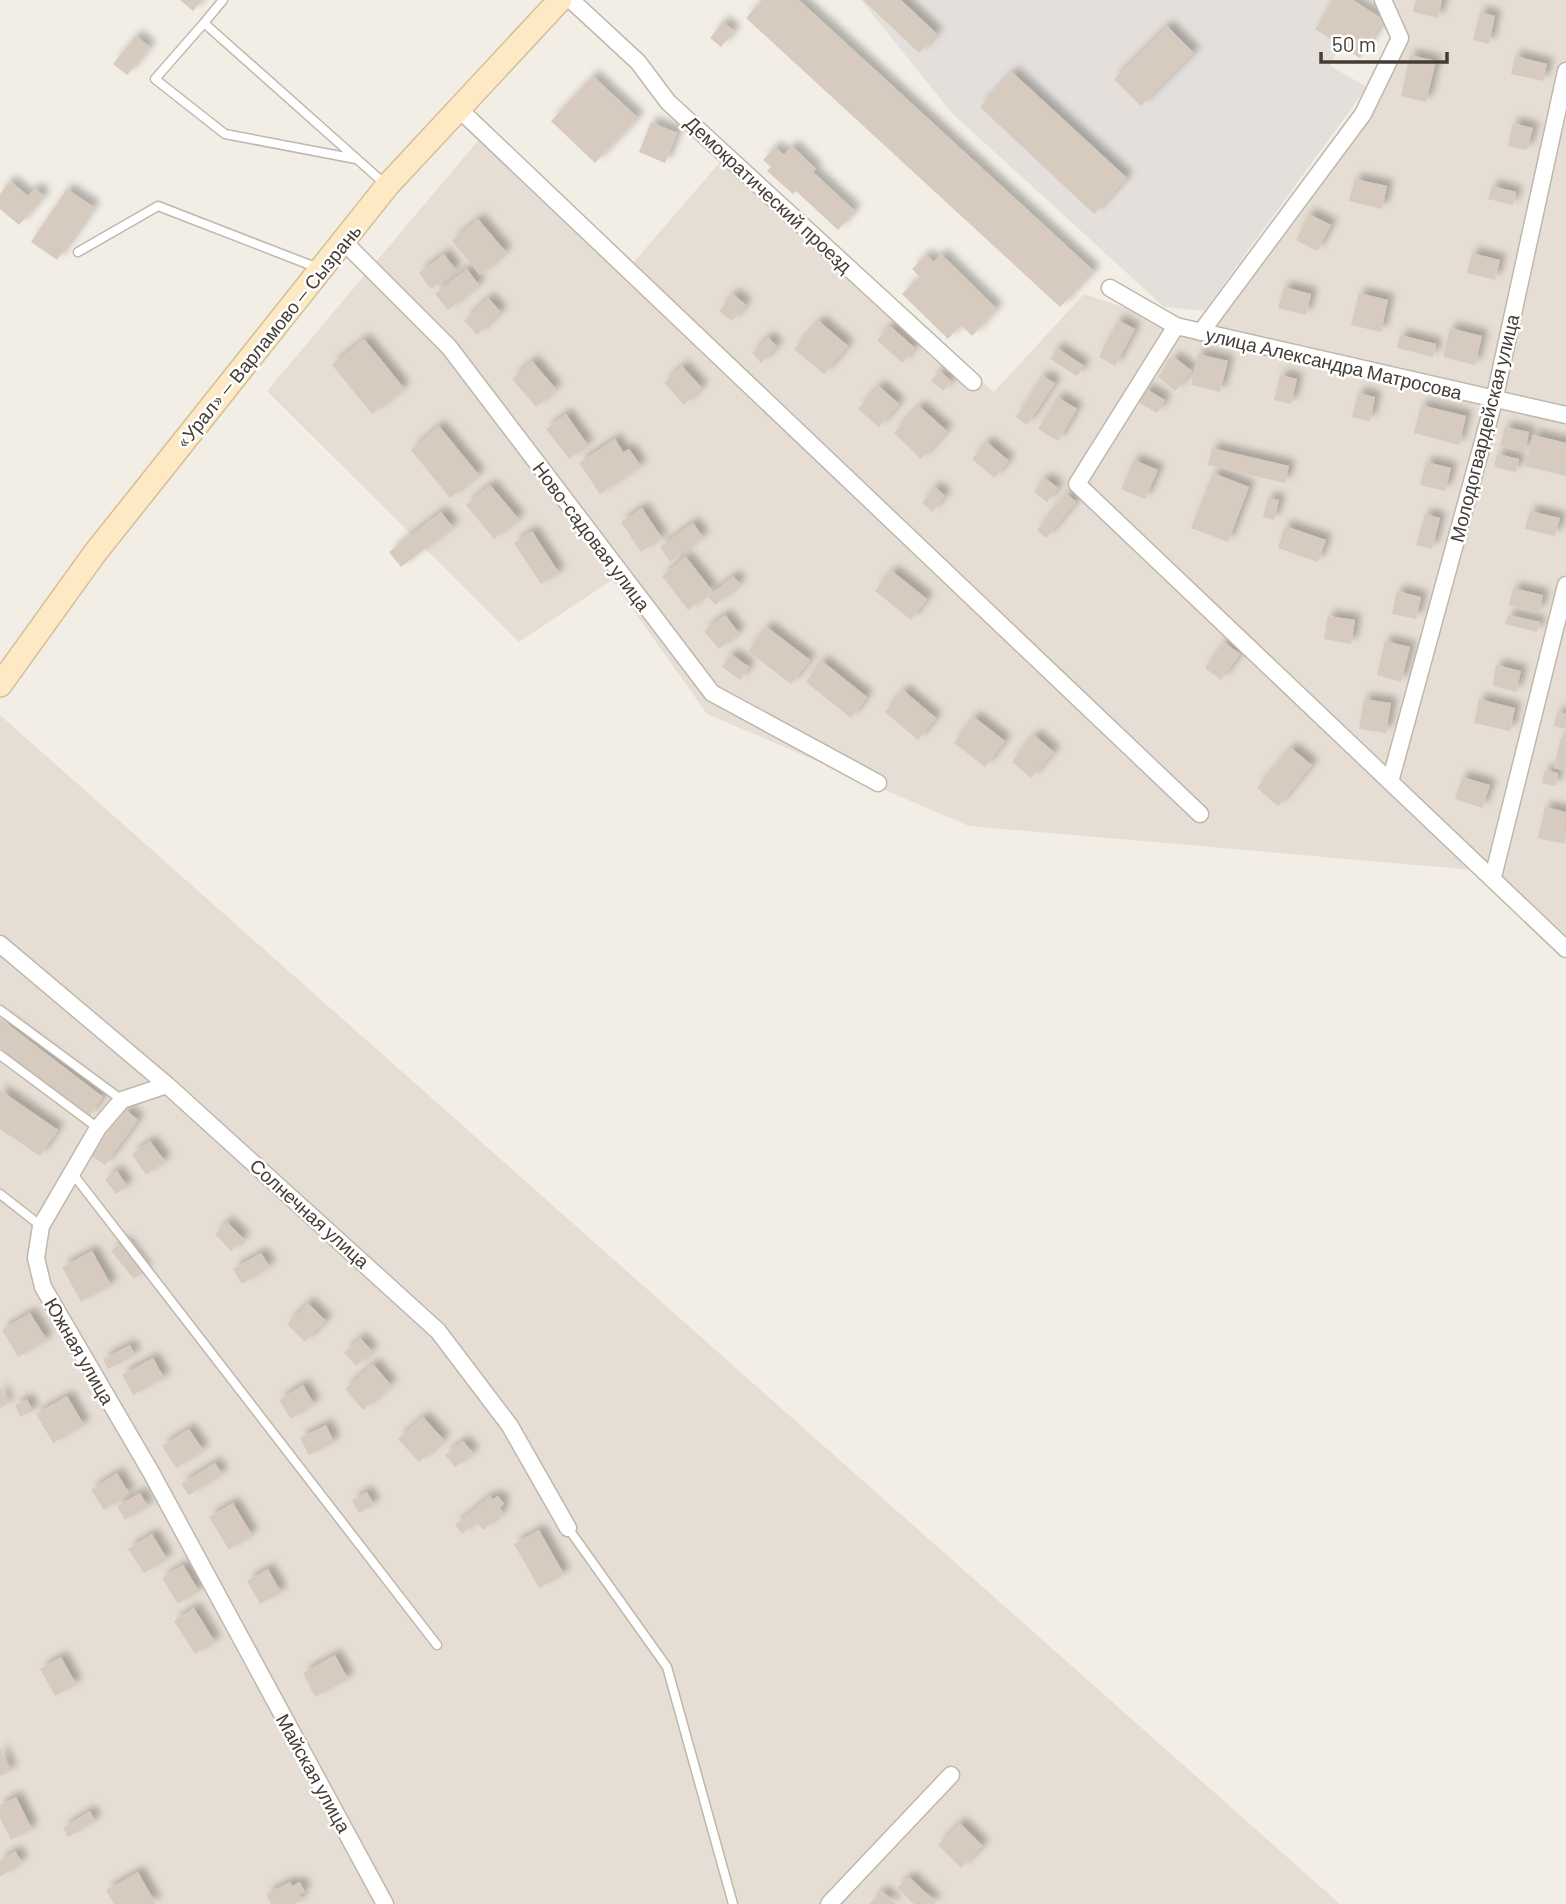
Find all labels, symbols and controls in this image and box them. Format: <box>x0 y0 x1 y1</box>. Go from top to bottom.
scale bar <box>1321 21 1447 65</box>
text: 50 m <box>1332 31 1376 56</box>
street label: Демократический проезд <box>681 111 857 277</box>
street label: «Урал» — Варламово — Сызрань <box>170 219 366 453</box>
street label: Молодогвардейская улица <box>1445 311 1524 544</box>
street label: улица Александра Матросова <box>1204 322 1465 404</box>
street label: Ново-садовая улица <box>528 457 656 615</box>
street label: Солнечная улица <box>246 1153 375 1273</box>
street label: Южная улица <box>40 1294 120 1409</box>
street label: Майская улица <box>272 1710 356 1837</box>

